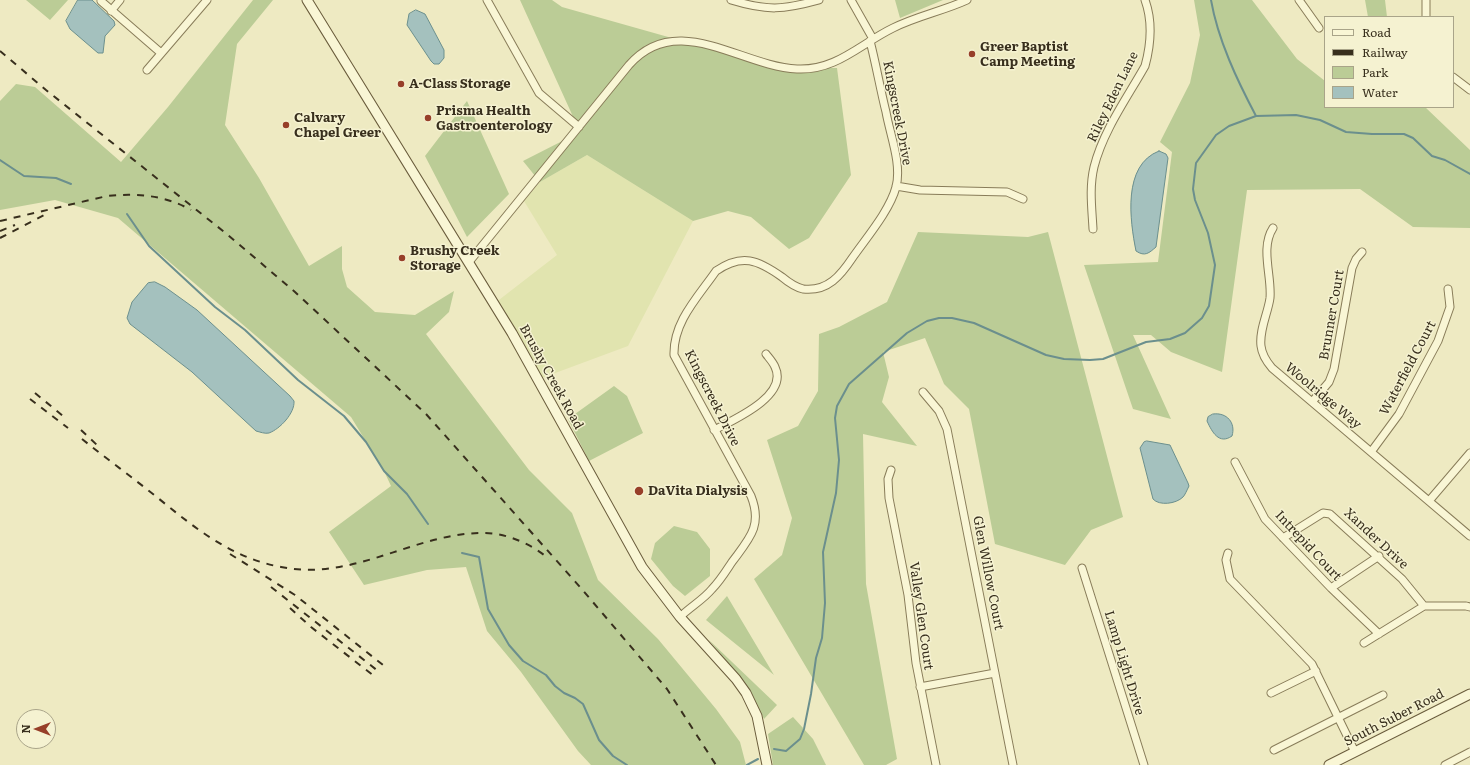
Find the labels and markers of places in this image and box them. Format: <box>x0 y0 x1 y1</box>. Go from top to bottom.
place label: Greer Baptist Camp Meeting <box>980 39 1075 70</box>
marker: Greer Baptist Camp Meeting <box>967 49 977 59</box>
place label: A-Class Storage <box>409 76 511 92</box>
marker: A-Class Storage <box>396 79 406 89</box>
place label: Prisma Health Gastroenterology <box>436 103 553 134</box>
place label: Calvary Chapel Greer <box>294 110 381 141</box>
marker: Prisma Health Gastroenterology <box>423 113 433 123</box>
marker: Calvary Chapel Greer <box>281 120 291 130</box>
place label: Brushy Creek Storage <box>410 243 500 274</box>
marker: Brushy Creek Storage <box>397 253 407 263</box>
place label: DaVita Dialysis <box>648 483 748 499</box>
marker: DaVita Dialysis <box>633 485 645 497</box>

